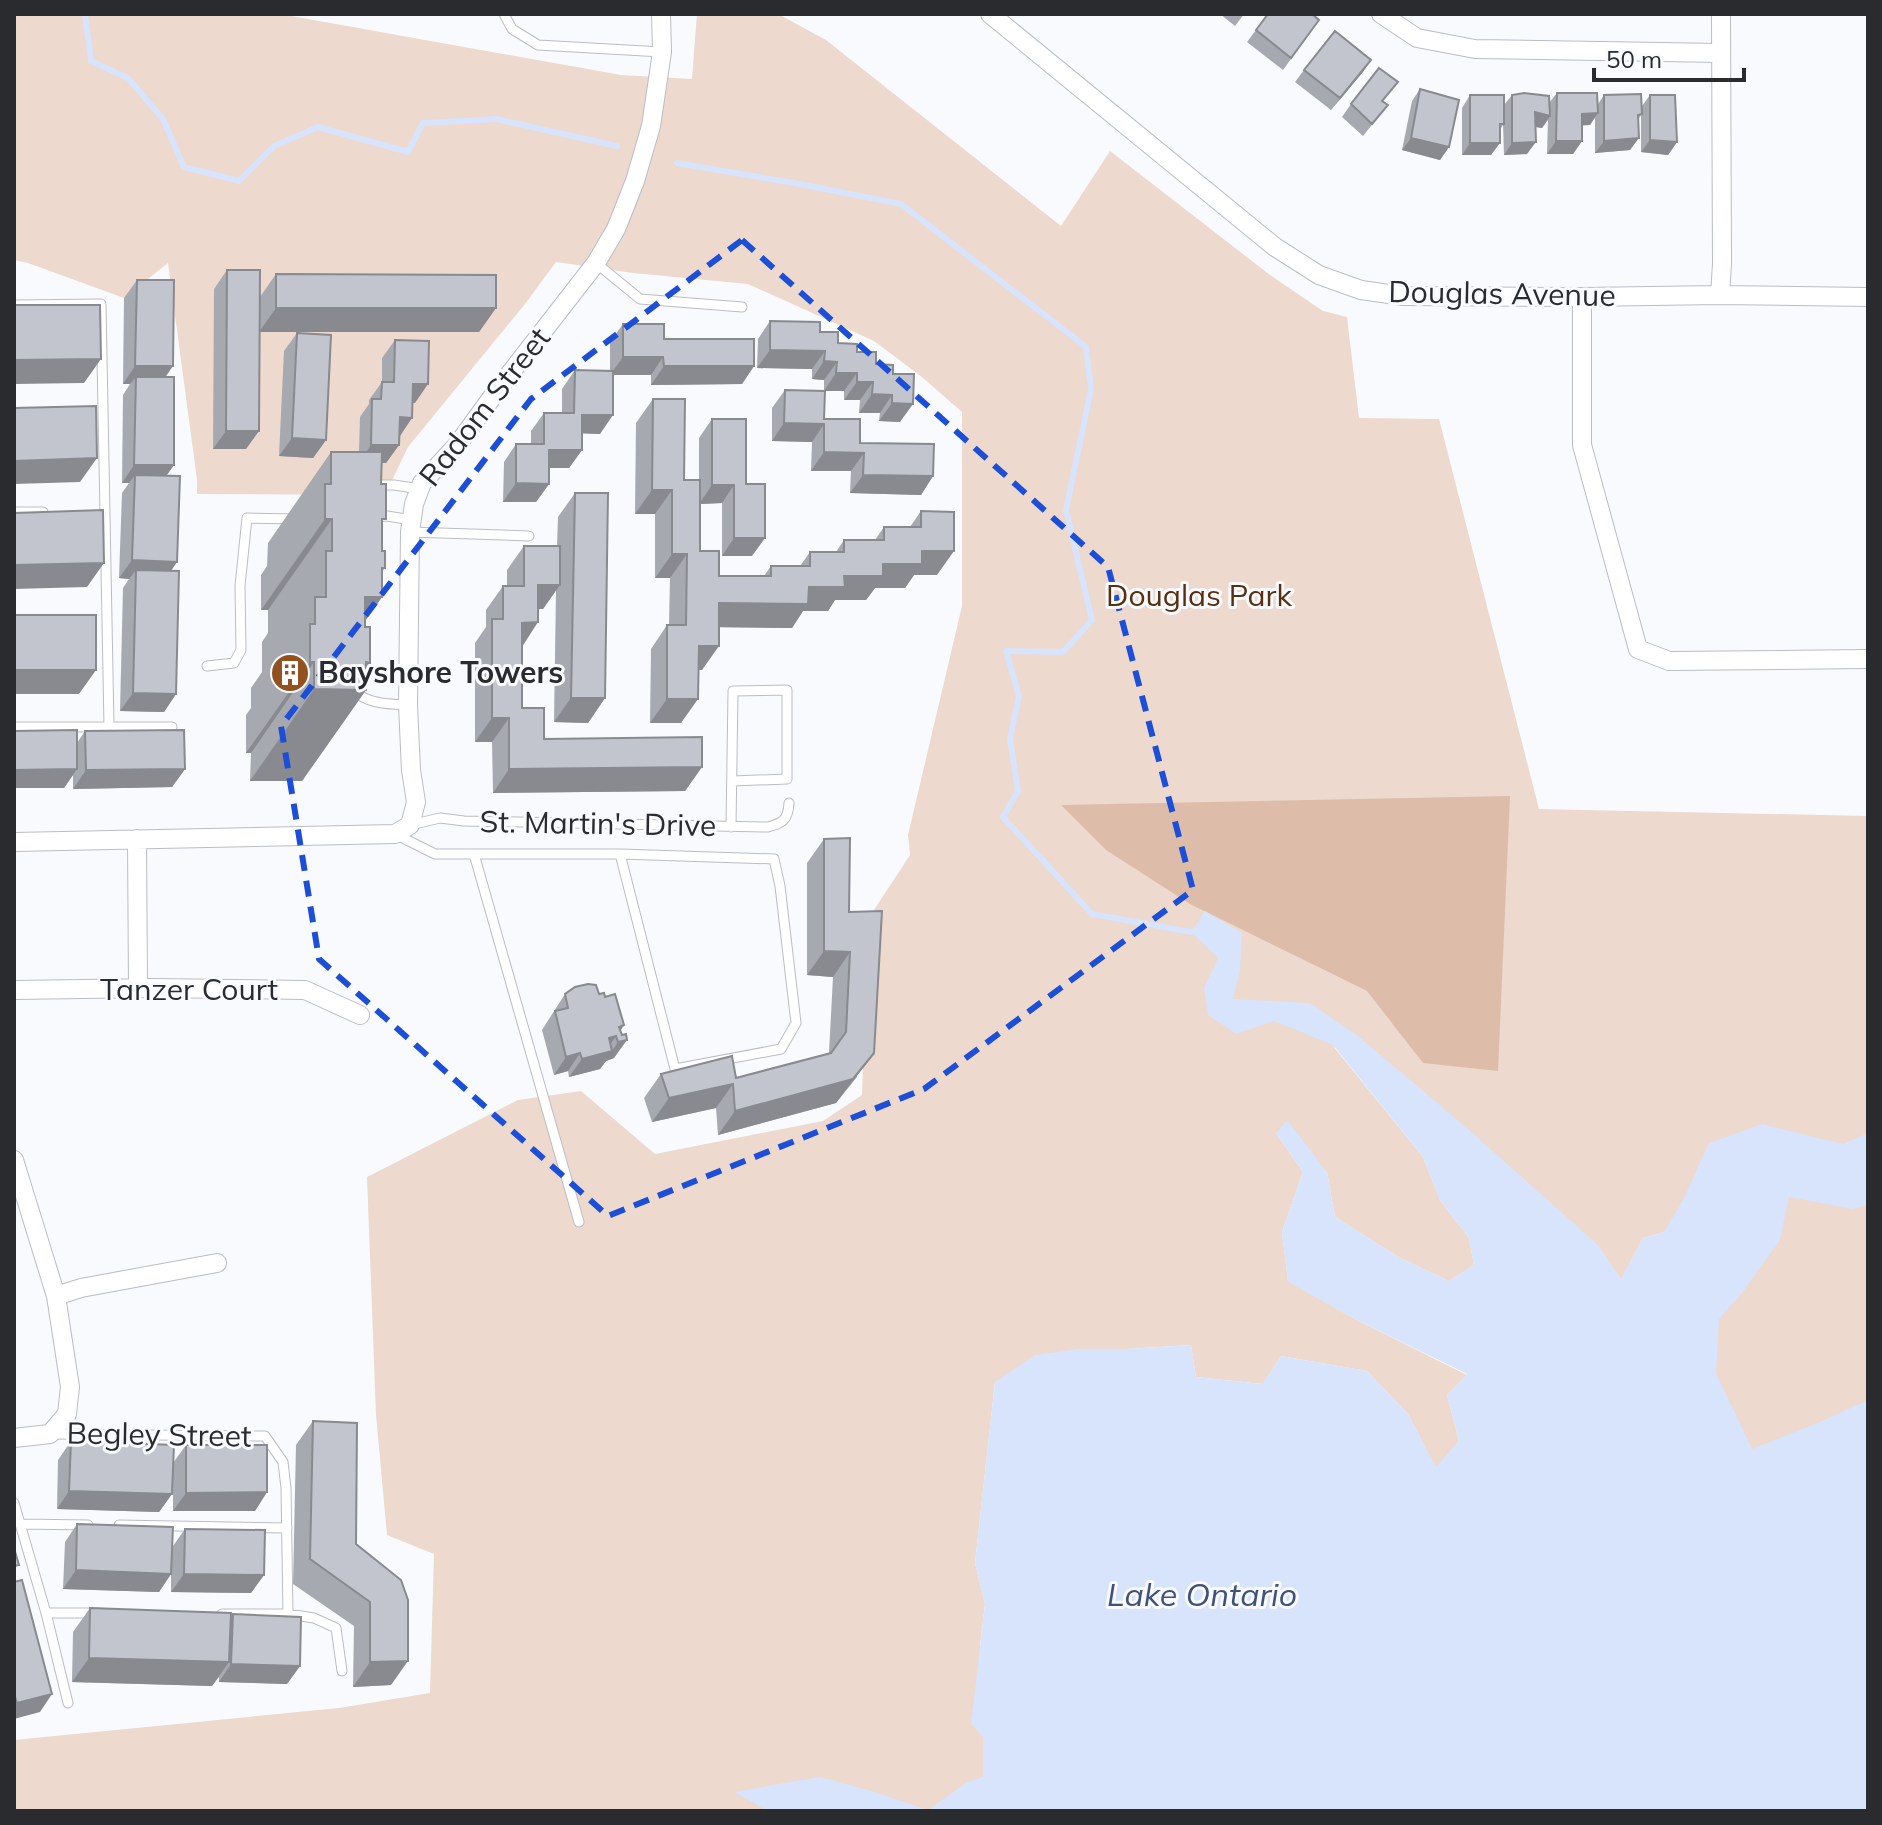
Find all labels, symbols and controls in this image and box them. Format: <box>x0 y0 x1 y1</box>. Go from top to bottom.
scale bar <box>1594 32 1744 82</box>
text: 50 m <box>1606 44 1662 74</box>
street label: Douglas Avenue <box>1388 272 1616 314</box>
street label: Radom Street <box>410 319 558 493</box>
park label: Douglas Park <box>1106 576 1293 614</box>
building icon: Bayshore Towers <box>269 652 311 694</box>
place label: Bayshore Towers <box>318 653 563 691</box>
street label: St. Martin's Drive <box>479 802 717 844</box>
street label: Tanzer Court <box>100 970 278 1008</box>
street label: Begley Street <box>66 1413 252 1455</box>
water label: Lake Ontario <box>1107 1574 1297 1614</box>

